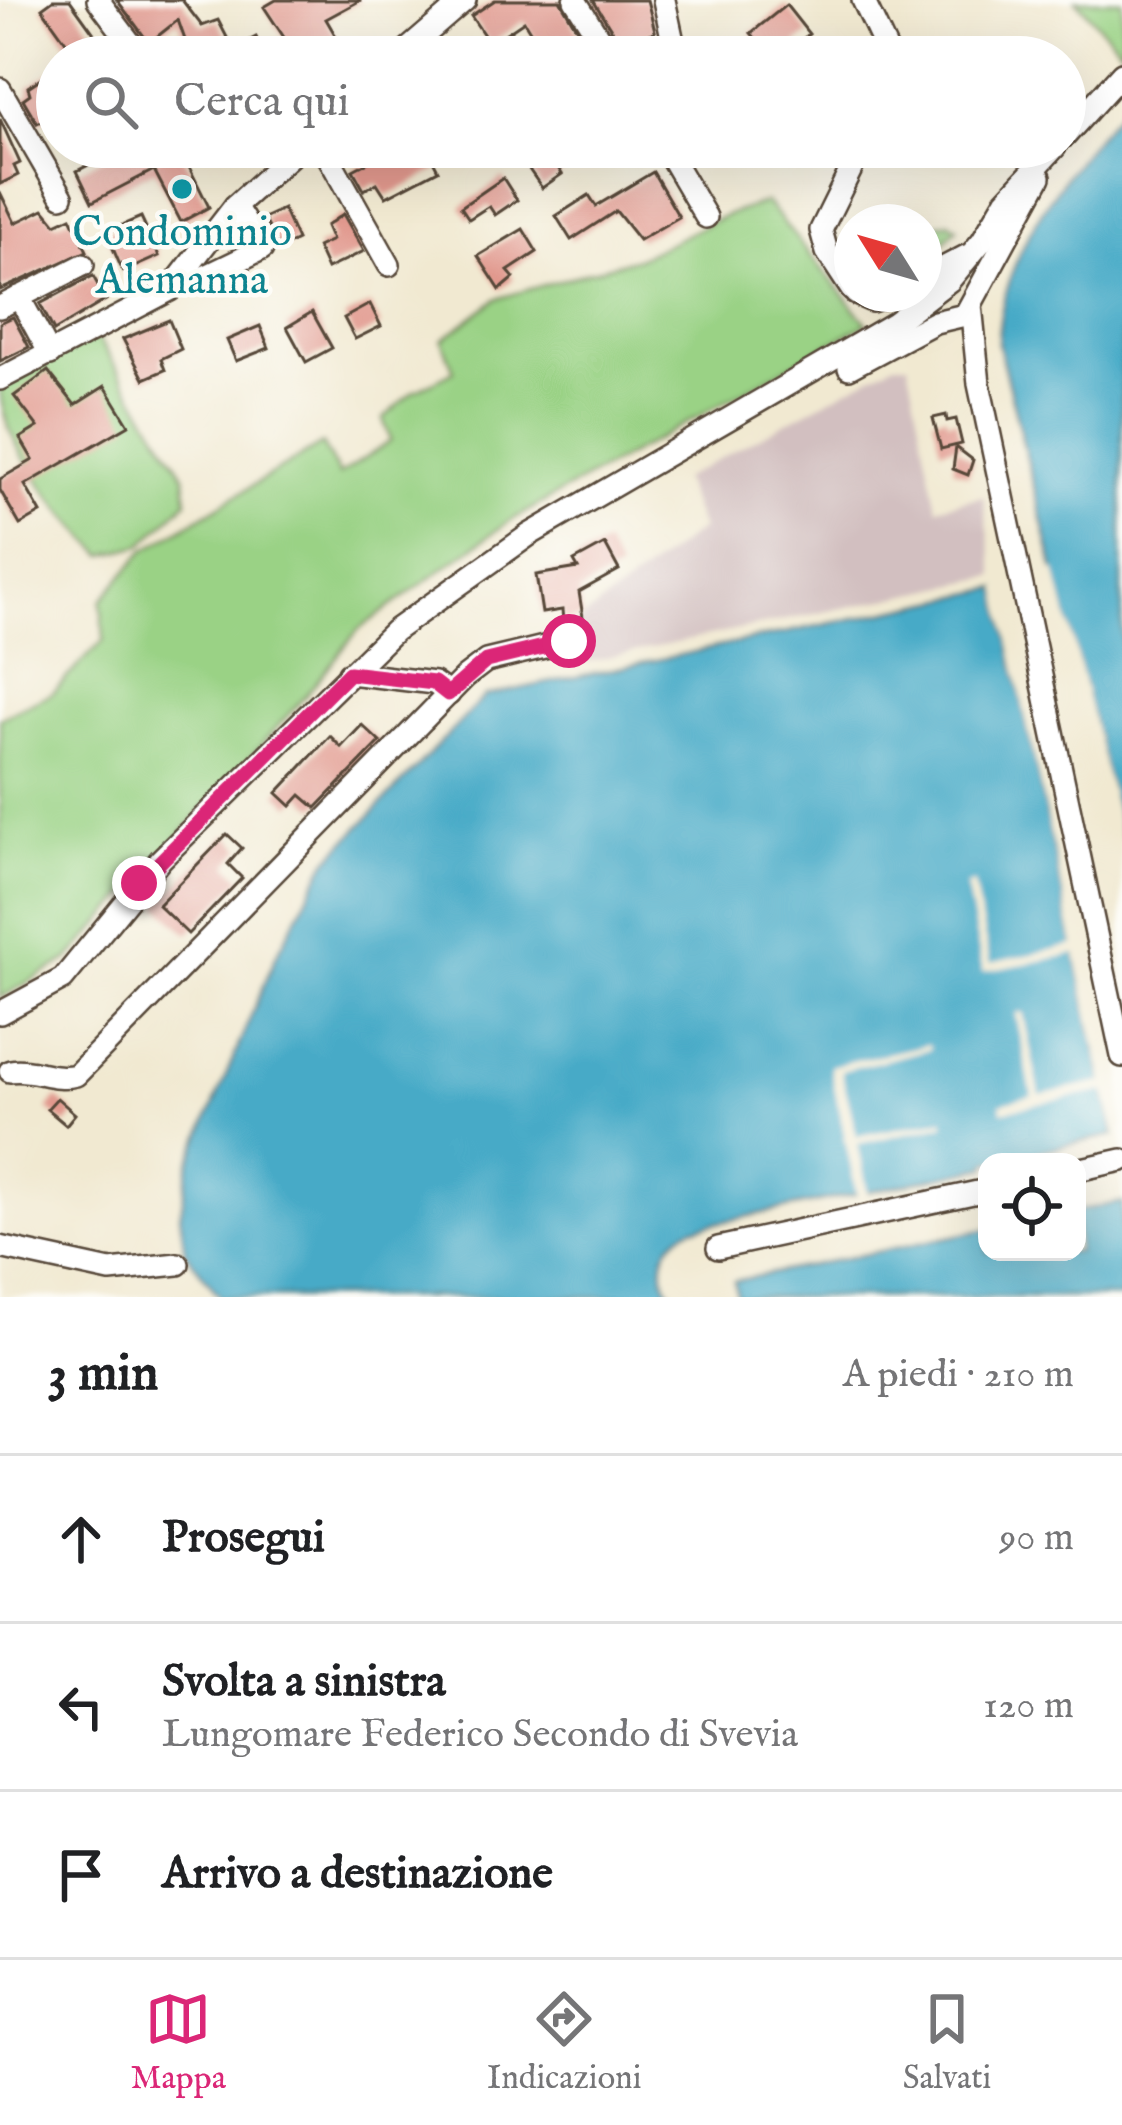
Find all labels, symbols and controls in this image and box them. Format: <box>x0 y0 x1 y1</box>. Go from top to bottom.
search box <box>36 36 1086 168</box>
icon: search <box>78 69 144 135</box>
text: Cerca qui <box>174 74 350 131</box>
marker: Condominio Alemanna <box>169 176 195 202</box>
north arrow <box>834 204 942 312</box>
place label: Condominio Alemanna <box>72 207 292 308</box>
route start <box>542 614 596 668</box>
route end <box>112 856 166 910</box>
map controls <box>978 1153 1086 1261</box>
button: locate <box>978 1153 1086 1261</box>
text: 3 min <box>48 1343 158 1408</box>
text: A piedi · 210 m <box>843 1351 1074 1400</box>
icon: ahead <box>48 1506 114 1572</box>
text: Prosegui <box>162 1510 325 1567</box>
text: 90 m <box>999 1514 1074 1563</box>
text: Svolta a sinistra <box>162 1654 446 1711</box>
icon: left <box>48 1674 114 1740</box>
text: 120 m <box>983 1682 1074 1731</box>
text: Lungomare Federico Secondo di Svevia <box>162 1711 798 1760</box>
icon: arrive <box>48 1842 114 1908</box>
text: Arrivo a destinazione <box>162 1846 553 1903</box>
tab: Mappa <box>131 1986 226 2100</box>
tab: Indicazioni <box>487 1986 642 2100</box>
tab: Salvati <box>903 1986 991 2100</box>

